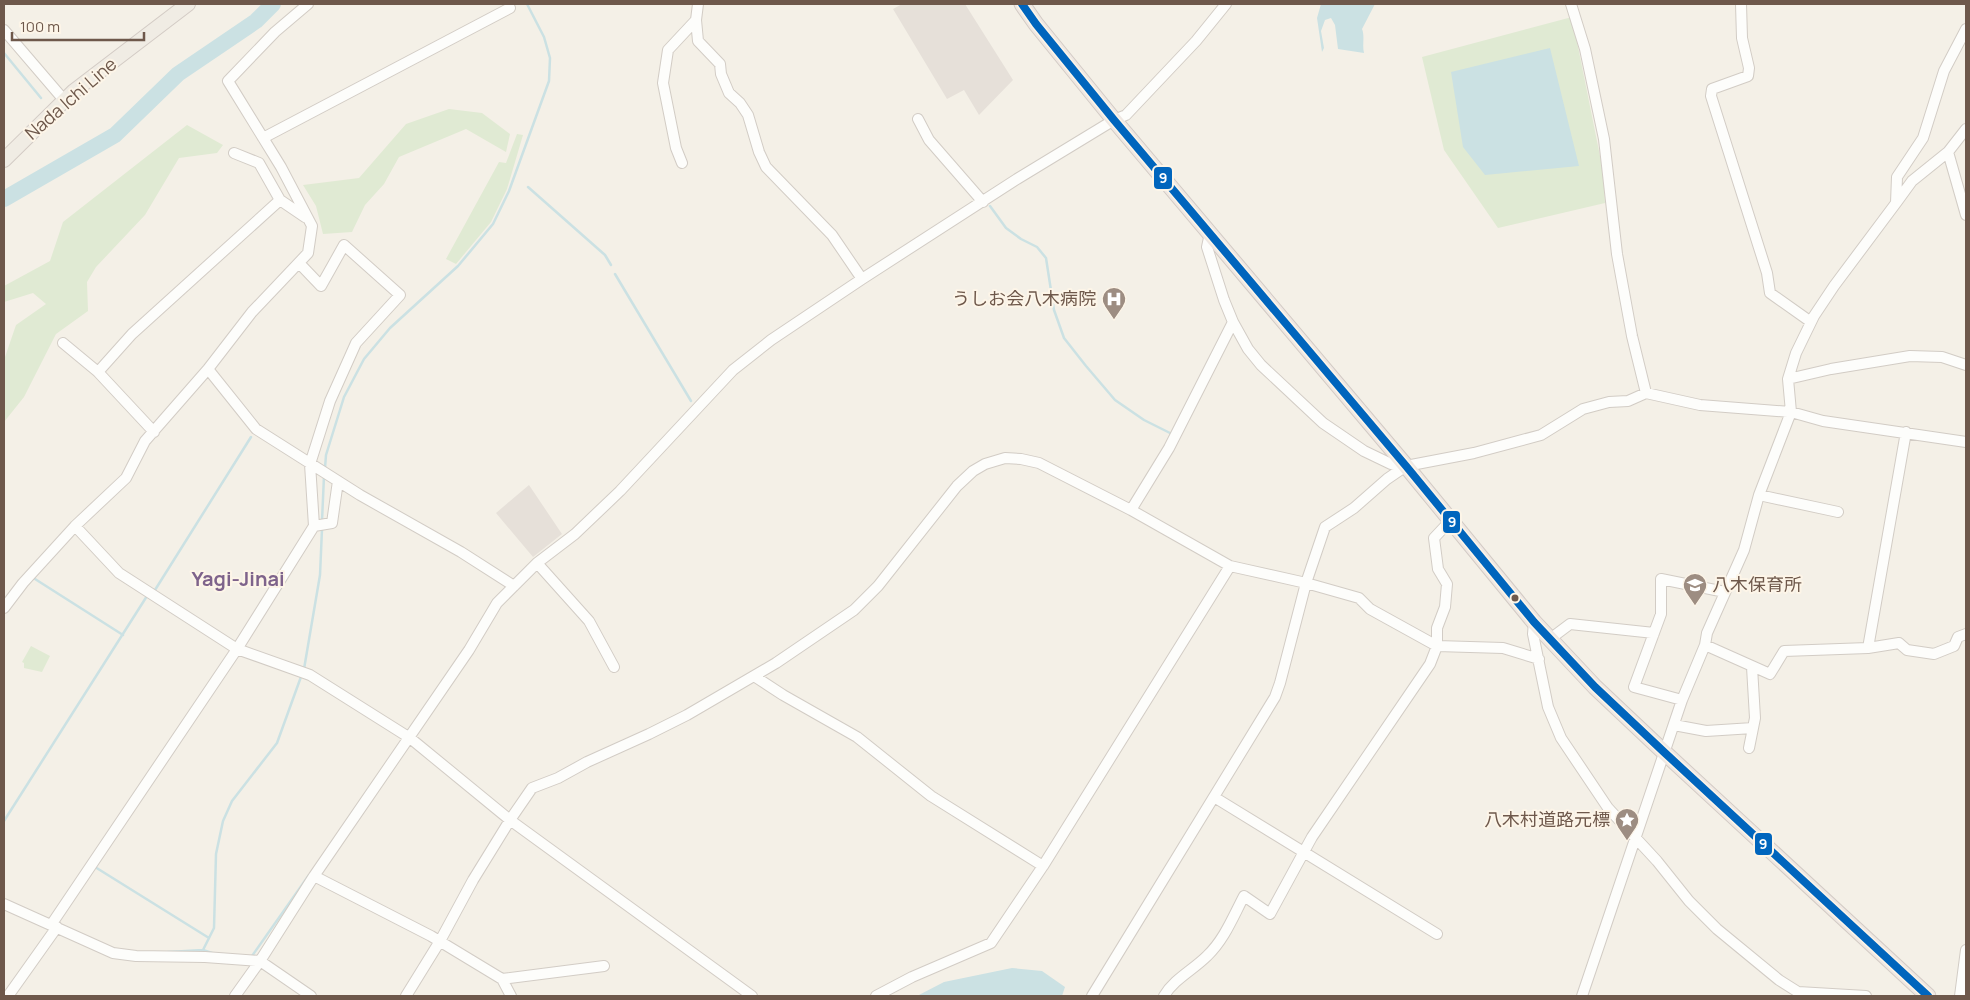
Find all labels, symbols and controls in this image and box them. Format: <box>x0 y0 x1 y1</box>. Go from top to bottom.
scale bar <box>12 10 145 42</box>
text: 100 m <box>20 16 60 37</box>
street label: Nada Ichi Line <box>20 52 121 145</box>
line badge: 9 <box>1153 166 1173 190</box>
text: 9 <box>1159 168 1167 187</box>
place label: うしお会八木病院 <box>952 286 1096 310</box>
hospital icon: うしお会八木病院 <box>1101 286 1127 320</box>
line badge: 9 <box>1442 510 1461 534</box>
text: 9 <box>1448 512 1456 531</box>
district label: Yagi-Jinai <box>191 565 285 592</box>
school or university icon: 八木保育所 <box>1682 572 1708 606</box>
place label: 八木保育所 <box>1712 572 1802 596</box>
unlabelled marker <box>1510 593 1520 603</box>
place label: 八木村道路元標 <box>1484 807 1610 831</box>
place icon: 八木村道路元標 <box>1614 807 1640 841</box>
line badge: 9 <box>1754 832 1773 856</box>
text: 9 <box>1759 834 1767 853</box>

